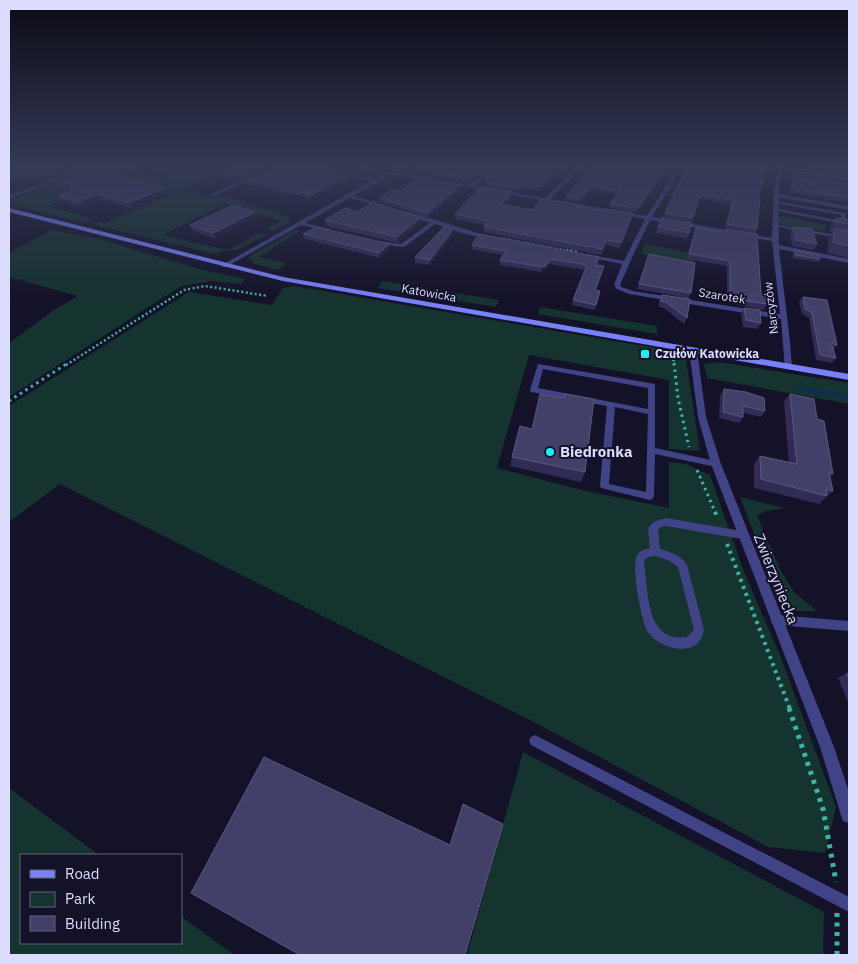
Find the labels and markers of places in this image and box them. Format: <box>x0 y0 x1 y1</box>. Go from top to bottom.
place label: Czułów Katowicka <box>655 346 759 361</box>
marker: Czułów Katowicka <box>639 348 651 360</box>
place label: Biedronka <box>560 442 633 461</box>
marker: Biedronka <box>544 446 556 458</box>

